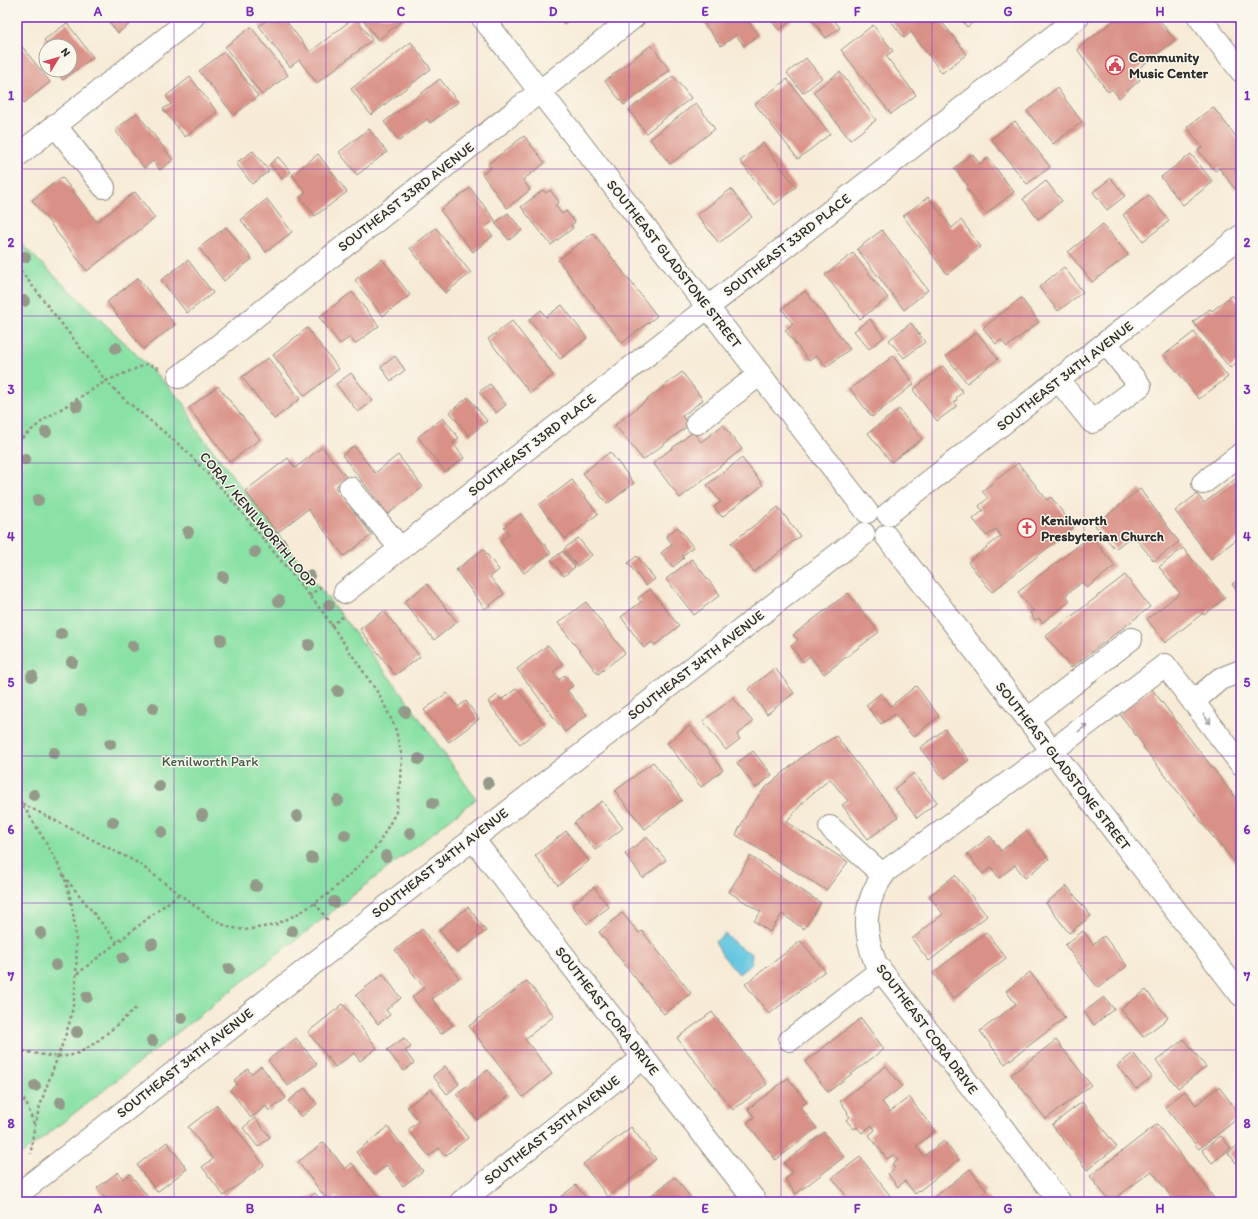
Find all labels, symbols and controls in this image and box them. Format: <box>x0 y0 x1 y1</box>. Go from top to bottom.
text: A <box>93 4 103 19</box>
text: B <box>246 4 255 19</box>
text: C <box>397 4 406 19</box>
text: D <box>549 4 558 19</box>
text: E <box>701 4 709 19</box>
text: F <box>854 4 861 19</box>
text: G <box>1004 4 1013 19</box>
text: H <box>1156 4 1165 19</box>
north arrow <box>38 38 78 78</box>
text: N <box>58 45 73 59</box>
place label: Community Music Center <box>1129 49 1209 82</box>
public building icon: Community Music Center <box>1104 54 1126 76</box>
text: 1 <box>8 88 14 103</box>
text: 1 <box>1244 88 1250 103</box>
street label: SOUTHEAST 33RD AVENUE <box>334 138 478 255</box>
street label: SOUTHEAST GLADSTONE STREET <box>603 176 745 352</box>
street label: SOUTHEAST 33RD PLACE <box>720 190 854 300</box>
text: 2 <box>8 235 15 250</box>
text: 2 <box>1244 235 1251 250</box>
street label: SOUTHEAST 34TH AVENUE <box>993 317 1137 435</box>
text: 3 <box>7 382 15 397</box>
text: 3 <box>1243 382 1251 397</box>
street label: SOUTHEAST 33RD PLACE <box>465 390 599 500</box>
street label: CORA / KENILWORTH LOOP <box>196 448 320 592</box>
place label: Kenilworth Presbyterian Church <box>1041 512 1165 545</box>
church icon: Kenilworth Presbyterian Church <box>1016 517 1038 539</box>
text: 4 <box>7 529 15 544</box>
text: 4 <box>1243 529 1251 544</box>
street label: SOUTHEAST 34TH AVENUE <box>624 606 768 724</box>
text: 5 <box>8 675 15 690</box>
text: 5 <box>1244 675 1251 690</box>
street label: SOUTHEAST GLADSTONE STREET <box>992 678 1134 854</box>
one-way arrow <box>1202 714 1211 725</box>
one-way arrow <box>1078 723 1089 732</box>
park label: Kenilworth Park <box>162 753 258 770</box>
street label: SOUTHEAST 34TH AVENUE <box>368 804 512 922</box>
text: 6 <box>8 822 15 837</box>
text: 6 <box>1244 822 1251 837</box>
street label: SOUTHEAST CORA DRIVE <box>551 943 663 1079</box>
street label: SOUTHEAST CORA DRIVE <box>872 960 982 1098</box>
text: 7 <box>7 969 15 984</box>
text: 7 <box>1243 969 1251 984</box>
street label: SOUTHEAST 34TH AVENUE <box>113 1004 257 1122</box>
street label: SOUTHEAST 35TH AVENUE <box>481 1072 623 1188</box>
text: 8 <box>7 1116 15 1131</box>
text: 8 <box>1243 1116 1251 1131</box>
text: A <box>93 1201 103 1216</box>
text: B <box>246 1201 255 1216</box>
text: C <box>397 1201 406 1216</box>
text: D <box>549 1201 558 1216</box>
text: E <box>701 1201 709 1216</box>
text: F <box>854 1201 861 1216</box>
text: G <box>1004 1201 1013 1216</box>
text: H <box>1156 1201 1165 1216</box>

